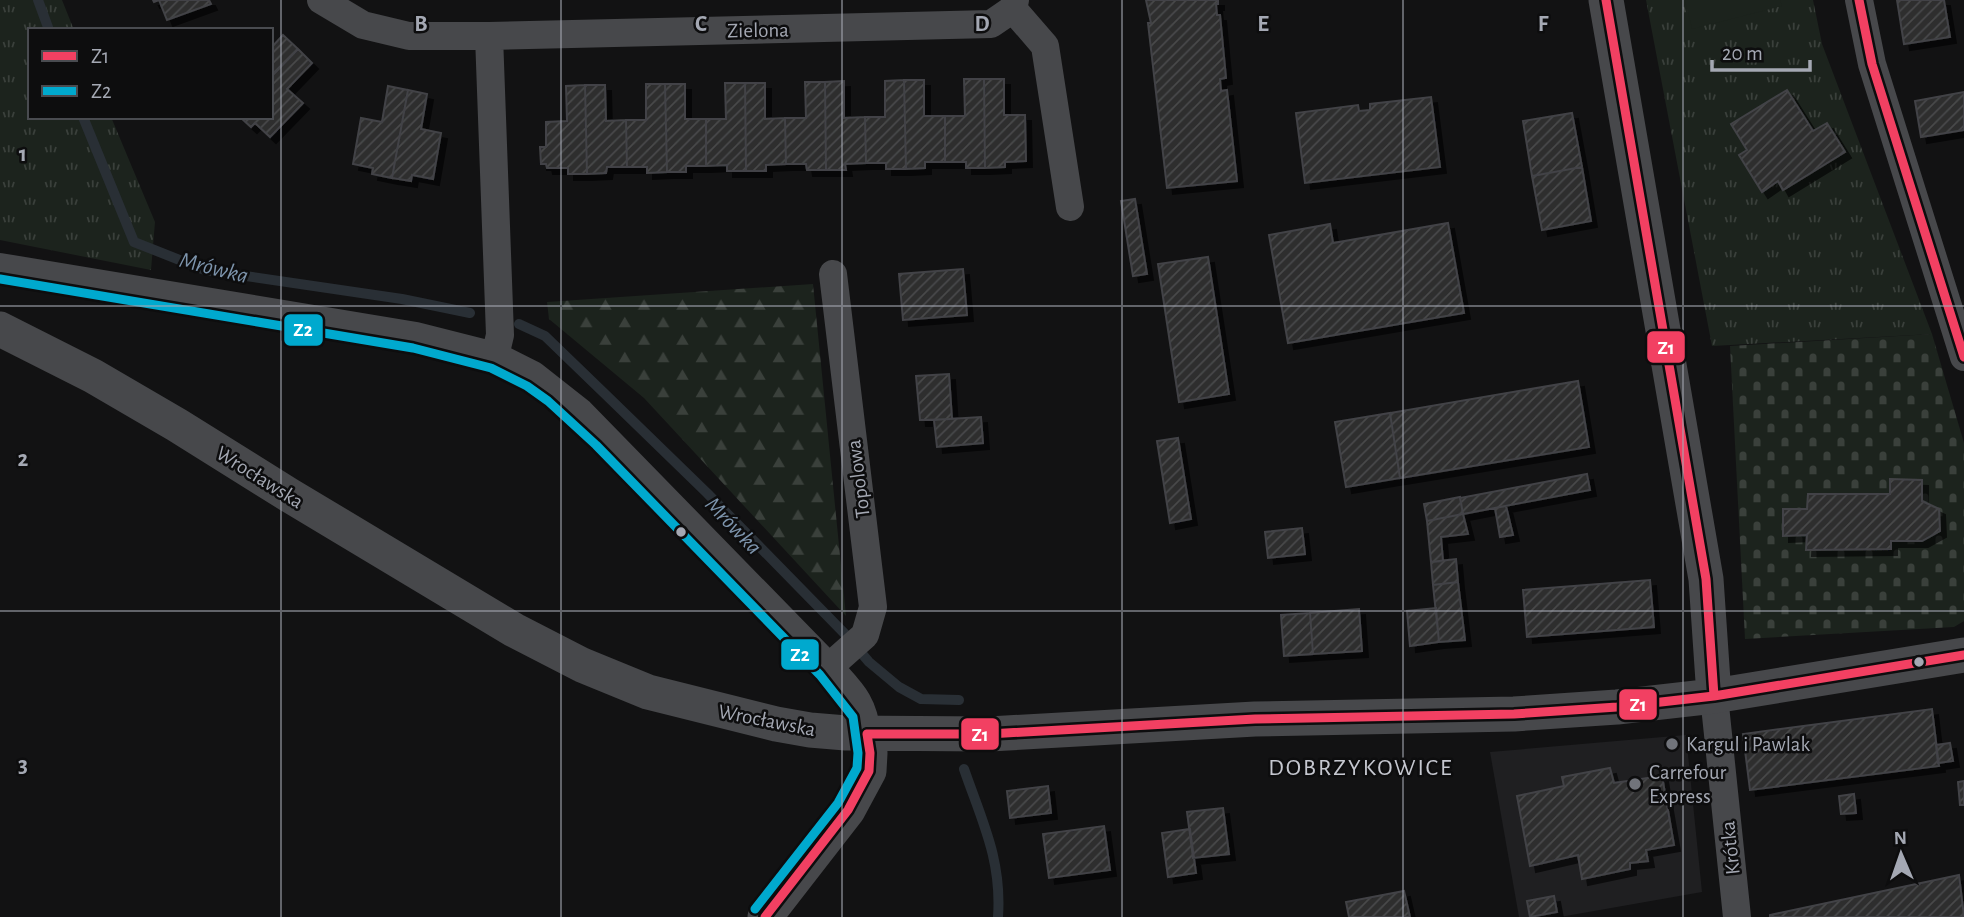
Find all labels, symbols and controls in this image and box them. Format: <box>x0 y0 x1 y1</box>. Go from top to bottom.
text: B <box>414 13 428 36</box>
text: C <box>695 13 707 36</box>
text: D <box>974 13 990 36</box>
text: E <box>1257 13 1269 36</box>
text: F <box>1538 13 1549 36</box>
street label: Zielona <box>727 19 789 42</box>
legend <box>28 28 273 119</box>
scale bar <box>1712 28 1810 72</box>
text: 20 m <box>1722 43 1763 64</box>
text: Z1 <box>91 46 109 67</box>
text: Z2 <box>91 81 112 102</box>
text: 1 <box>19 143 27 166</box>
water label: Mrówka <box>177 249 250 288</box>
line badge: Z2 <box>283 313 324 347</box>
text: Z2 <box>293 321 313 340</box>
line badge: Z1 <box>1646 330 1686 364</box>
text: Z1 <box>1657 339 1675 358</box>
street label: Topolowa <box>843 438 874 519</box>
street label: Wrocławska <box>212 442 307 513</box>
text: 2 <box>18 448 29 471</box>
water label: Mrówka <box>700 493 765 559</box>
unlabelled marker <box>674 525 688 539</box>
line badge: Z2 <box>780 638 820 671</box>
text: Z2 <box>790 646 810 665</box>
unlabelled marker <box>1912 655 1926 669</box>
line badge: Z1 <box>1618 688 1658 721</box>
text: Z1 <box>1629 696 1647 715</box>
street label: Wrocławska <box>716 701 818 740</box>
line badge: Z1 <box>960 717 1000 751</box>
text: Z1 <box>971 726 989 745</box>
place label: Kargul i Pawlak <box>1686 734 1811 755</box>
marker: Kargul i Pawlak <box>1664 736 1680 752</box>
text: 3 <box>18 754 28 777</box>
district label: DOBRZYKOWICE <box>1268 756 1454 780</box>
place label: Carrefour Express <box>1649 762 1726 807</box>
marker: Carrefour Express <box>1627 776 1643 792</box>
north arrow <box>1866 819 1936 889</box>
street label: Krótka <box>1717 820 1744 876</box>
text: N <box>1894 829 1907 848</box>

